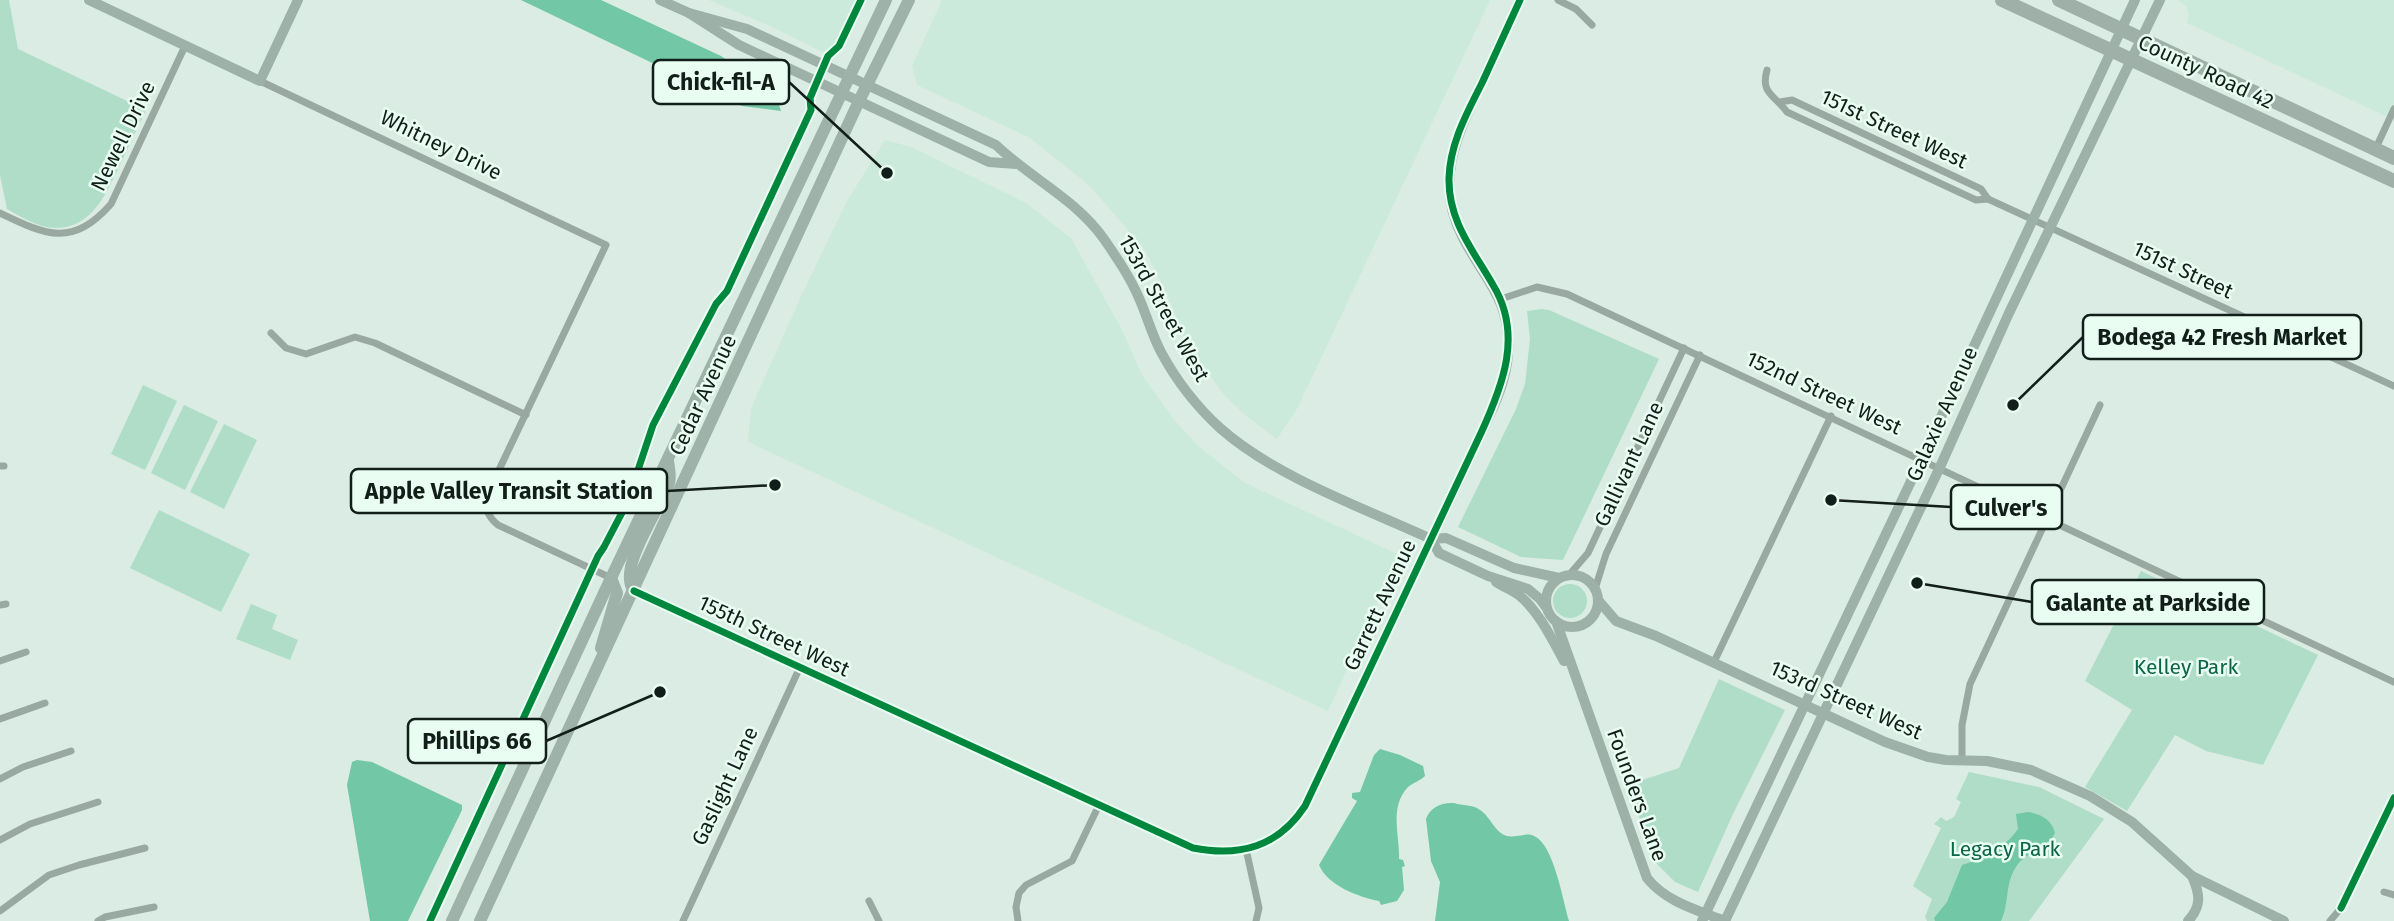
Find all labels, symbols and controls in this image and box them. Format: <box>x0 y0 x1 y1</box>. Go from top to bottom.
street label: County Road 42 <box>2134 29 2278 115</box>
callout: Chick-fil-A <box>653 60 789 104</box>
text: Chick-fil-A <box>667 68 775 96</box>
street label: Newell Drive <box>85 77 161 195</box>
street label: 151st Street West <box>1816 84 1972 175</box>
street label: Whitney Drive <box>376 104 506 186</box>
street label: 153rd Street West <box>1113 230 1215 386</box>
street label: 151st Street <box>2129 235 2238 305</box>
callout: Bodega 42 Fresh Market <box>2083 315 2361 359</box>
text: Bodega 42 Fresh Market <box>2097 323 2348 351</box>
street label: Cedar Avenue <box>664 331 742 459</box>
street label: Galaxie Avenue <box>1901 343 1983 485</box>
street label: 152nd Street West <box>1742 346 1906 441</box>
street label: Gallivant Lane <box>1589 397 1669 531</box>
callout: Apple Valley Transit Station <box>351 469 667 513</box>
text: Apple Valley Transit Station <box>364 477 653 505</box>
callout: Culver's <box>1951 485 2062 529</box>
text: Culver's <box>1965 494 2047 522</box>
street label: Garrett Avenue <box>1338 535 1422 675</box>
callout: Galante at Parkside <box>2032 580 2264 624</box>
text: Galante at Parkside <box>2046 589 2251 617</box>
street label: 155th Street West <box>694 590 854 683</box>
park label: Kelley Park <box>2134 654 2238 680</box>
street label: 153rd Street West <box>1766 655 1927 745</box>
callout: Phillips 66 <box>408 719 546 763</box>
street label: Gaslight Lane <box>686 722 764 850</box>
street label: Founders Lane <box>1601 725 1673 865</box>
text: Phillips 66 <box>422 727 532 755</box>
park label: Legacy Park <box>1950 836 2061 862</box>

